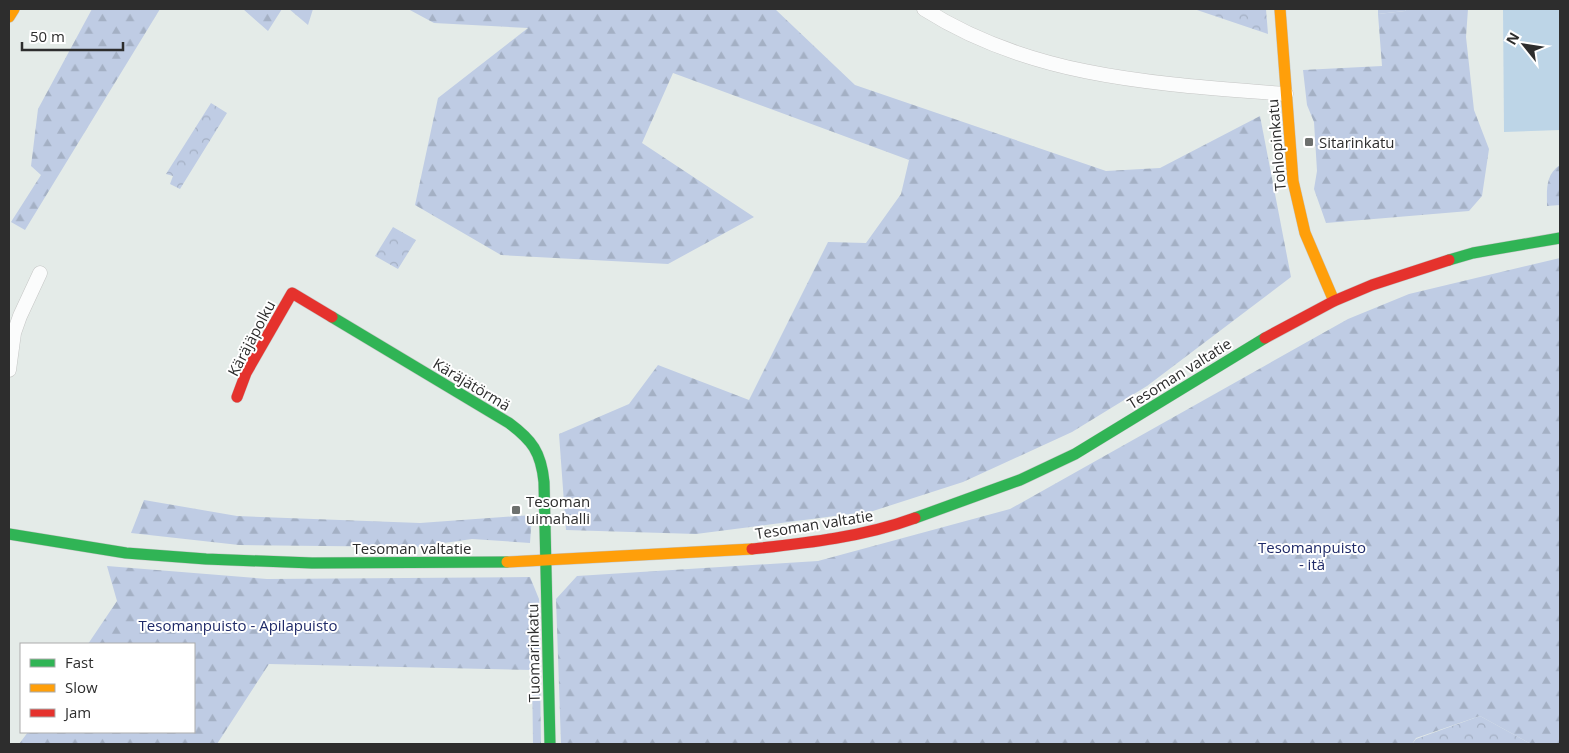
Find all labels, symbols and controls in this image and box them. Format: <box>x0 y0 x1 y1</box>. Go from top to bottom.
scale bar <box>22 20 124 52</box>
north arrow <box>1499 20 1549 70</box>
text: 50 m <box>30 26 65 46</box>
text: N <box>1501 29 1523 48</box>
street label: Tohlopinkatu <box>1262 98 1290 192</box>
place label: Sitarinkatu <box>1319 132 1395 152</box>
marker: Sitarinkatu <box>1303 136 1315 148</box>
street label: Käräjäpolku <box>223 297 279 379</box>
street label: Tesoman valtatie <box>1123 333 1235 413</box>
street label: Käräjätörmä <box>430 353 514 415</box>
place label: Tesoman uimahalli <box>526 491 590 528</box>
marker: Tesoman uimahalli <box>510 504 522 516</box>
street label: Tesoman valtatie <box>754 505 874 543</box>
park label: Tesomanpuisto - itä <box>1258 537 1366 574</box>
street label: Tesoman valtatie <box>352 538 472 558</box>
street label: Tuomarinkatu <box>522 604 544 702</box>
park label: Tesomanpuisto - Apilapuisto <box>139 615 337 635</box>
legend <box>20 643 195 733</box>
text: Fast <box>65 652 94 672</box>
text: Slow <box>65 677 98 697</box>
text: Jam <box>63 702 91 722</box>

